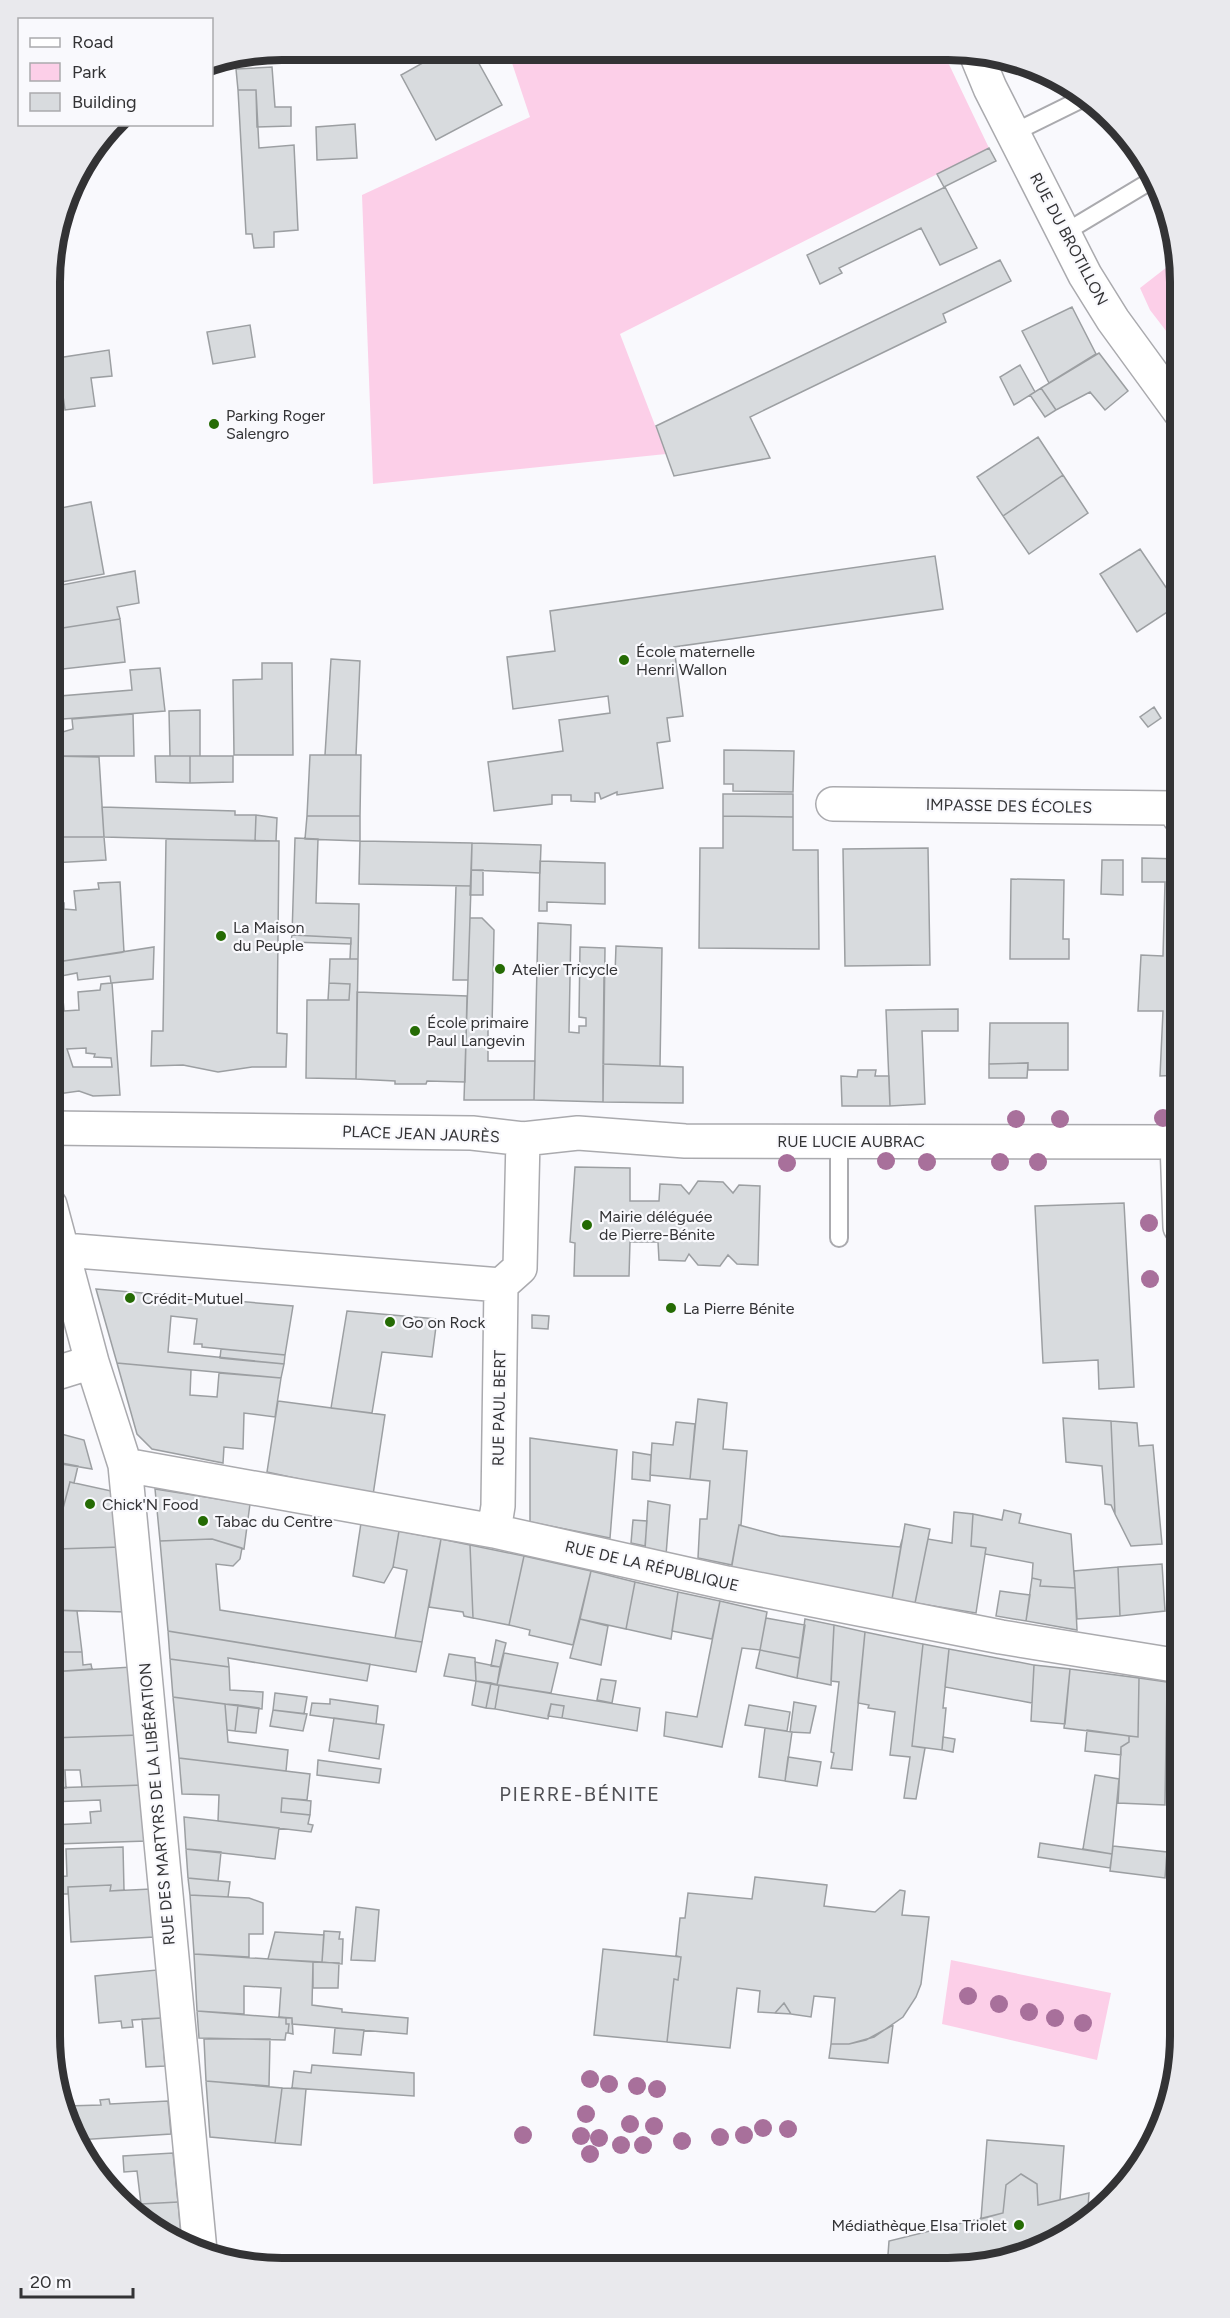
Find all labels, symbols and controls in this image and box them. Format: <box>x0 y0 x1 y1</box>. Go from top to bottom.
legend <box>18 18 213 126</box>
text: Road <box>72 31 113 53</box>
text: Park <box>72 61 107 83</box>
text: Building <box>72 91 137 113</box>
street label: RUE DU BROTILLON <box>1026 169 1112 309</box>
place label: Parking Roger Salengro <box>226 406 326 443</box>
marker: Parking Roger Salengro <box>207 417 221 431</box>
place label: École maternelle Henri Wallon <box>636 642 755 679</box>
marker: École maternelle Henri Wallon <box>617 653 631 667</box>
street label: IMPASSE DES ÉCOLES <box>926 795 1092 817</box>
place label: La Maison du Peuple <box>233 918 305 955</box>
marker: La Maison du Peuple <box>214 929 228 943</box>
place label: Atelier Tricycle <box>512 960 618 979</box>
marker: Atelier Tricycle <box>493 962 507 976</box>
place label: École primaire Paul Langevin <box>427 1013 529 1050</box>
marker: École primaire Paul Langevin <box>408 1024 422 1038</box>
street label: PLACE JEAN JAURÈS <box>342 1122 500 1146</box>
street label: RUE LUCIE AUBRAC <box>777 1132 925 1151</box>
place label: Mairie déléguée de Pierre-Bénite <box>599 1207 715 1244</box>
marker: Mairie déléguée de Pierre-Bénite <box>580 1218 594 1232</box>
place label: Crédit-Mutuel <box>142 1289 243 1308</box>
marker: Crédit-Mutuel <box>123 1291 137 1305</box>
place label: La Pierre Bénite <box>683 1299 795 1318</box>
marker: La Pierre Bénite <box>664 1301 678 1315</box>
place label: Go on Rock <box>402 1313 486 1332</box>
marker: Go on Rock <box>383 1315 397 1329</box>
street label: RUE PAUL BERT <box>488 1349 510 1466</box>
place label: Chick'N Food <box>102 1495 199 1514</box>
marker: Chick'N Food <box>83 1497 97 1511</box>
place label: Tabac du Centre <box>215 1512 333 1531</box>
marker: Tabac du Centre <box>196 1514 210 1528</box>
street label: RUE DE LA RÉPUBLIQUE <box>563 1537 741 1595</box>
street label: RUE DES MARTYRS DE LA LIBÉRATION <box>135 1662 179 1946</box>
district label: PIERRE-BÉNITE <box>499 1782 661 1806</box>
place label: Médiathèque Elsa Triolet <box>832 2216 1007 2235</box>
marker: Médiathèque Elsa Triolet <box>1012 2218 1026 2232</box>
scale bar <box>21 2261 134 2299</box>
text: 20 m <box>30 2271 71 2293</box>

